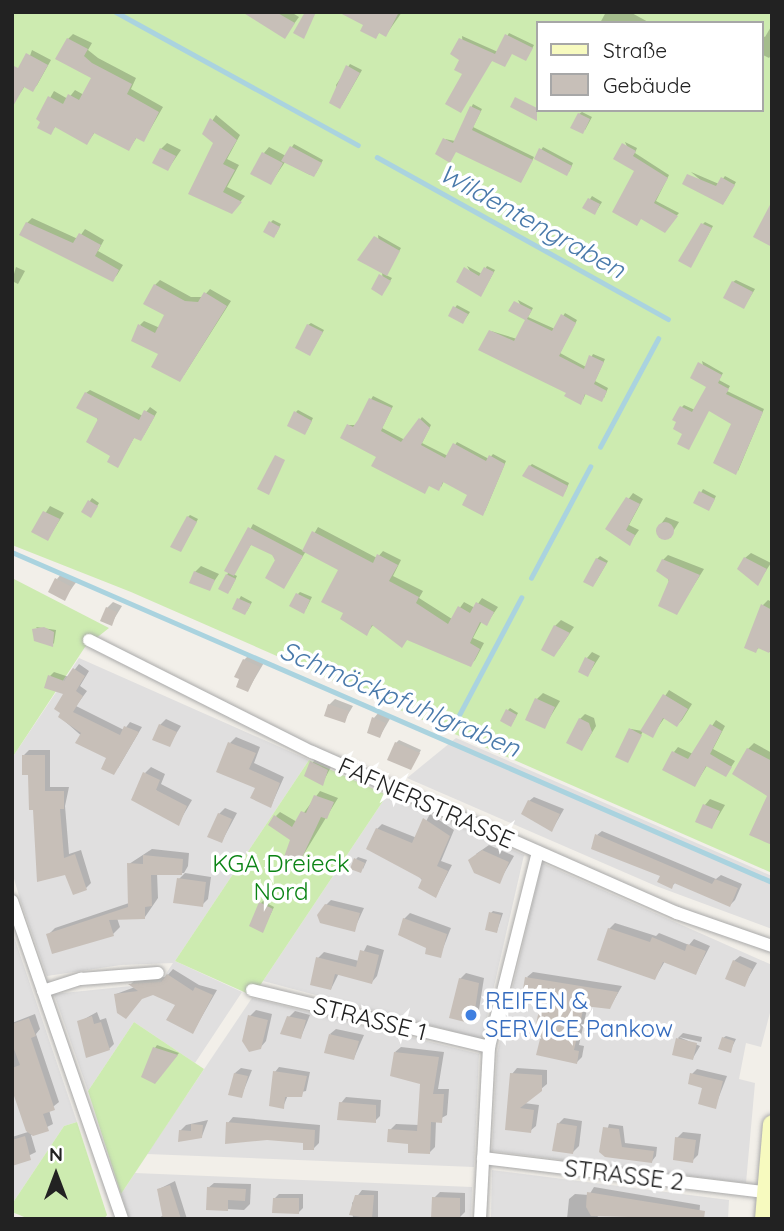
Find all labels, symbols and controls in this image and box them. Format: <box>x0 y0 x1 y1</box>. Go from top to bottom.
legend <box>536 21 763 112</box>
text: Straße <box>603 37 667 63</box>
text: Gebäude <box>603 72 691 98</box>
water label: Wildentengraben <box>434 157 630 285</box>
water label: Schmöckpfuhlgraben <box>276 634 524 764</box>
street label: FAFNERSTRASSE <box>334 751 518 855</box>
park label: KGA Dreieck Nord <box>212 850 350 906</box>
place label: REIFEN & SERVICE Pankow <box>485 987 673 1043</box>
street label: STRASSE 1 <box>310 991 430 1047</box>
marker: REIFEN & SERVICE Pankow <box>463 1007 479 1023</box>
north arrow <box>21 1140 91 1210</box>
text: N <box>49 1142 63 1166</box>
street label: STRASSE 2 <box>563 1153 685 1197</box>

